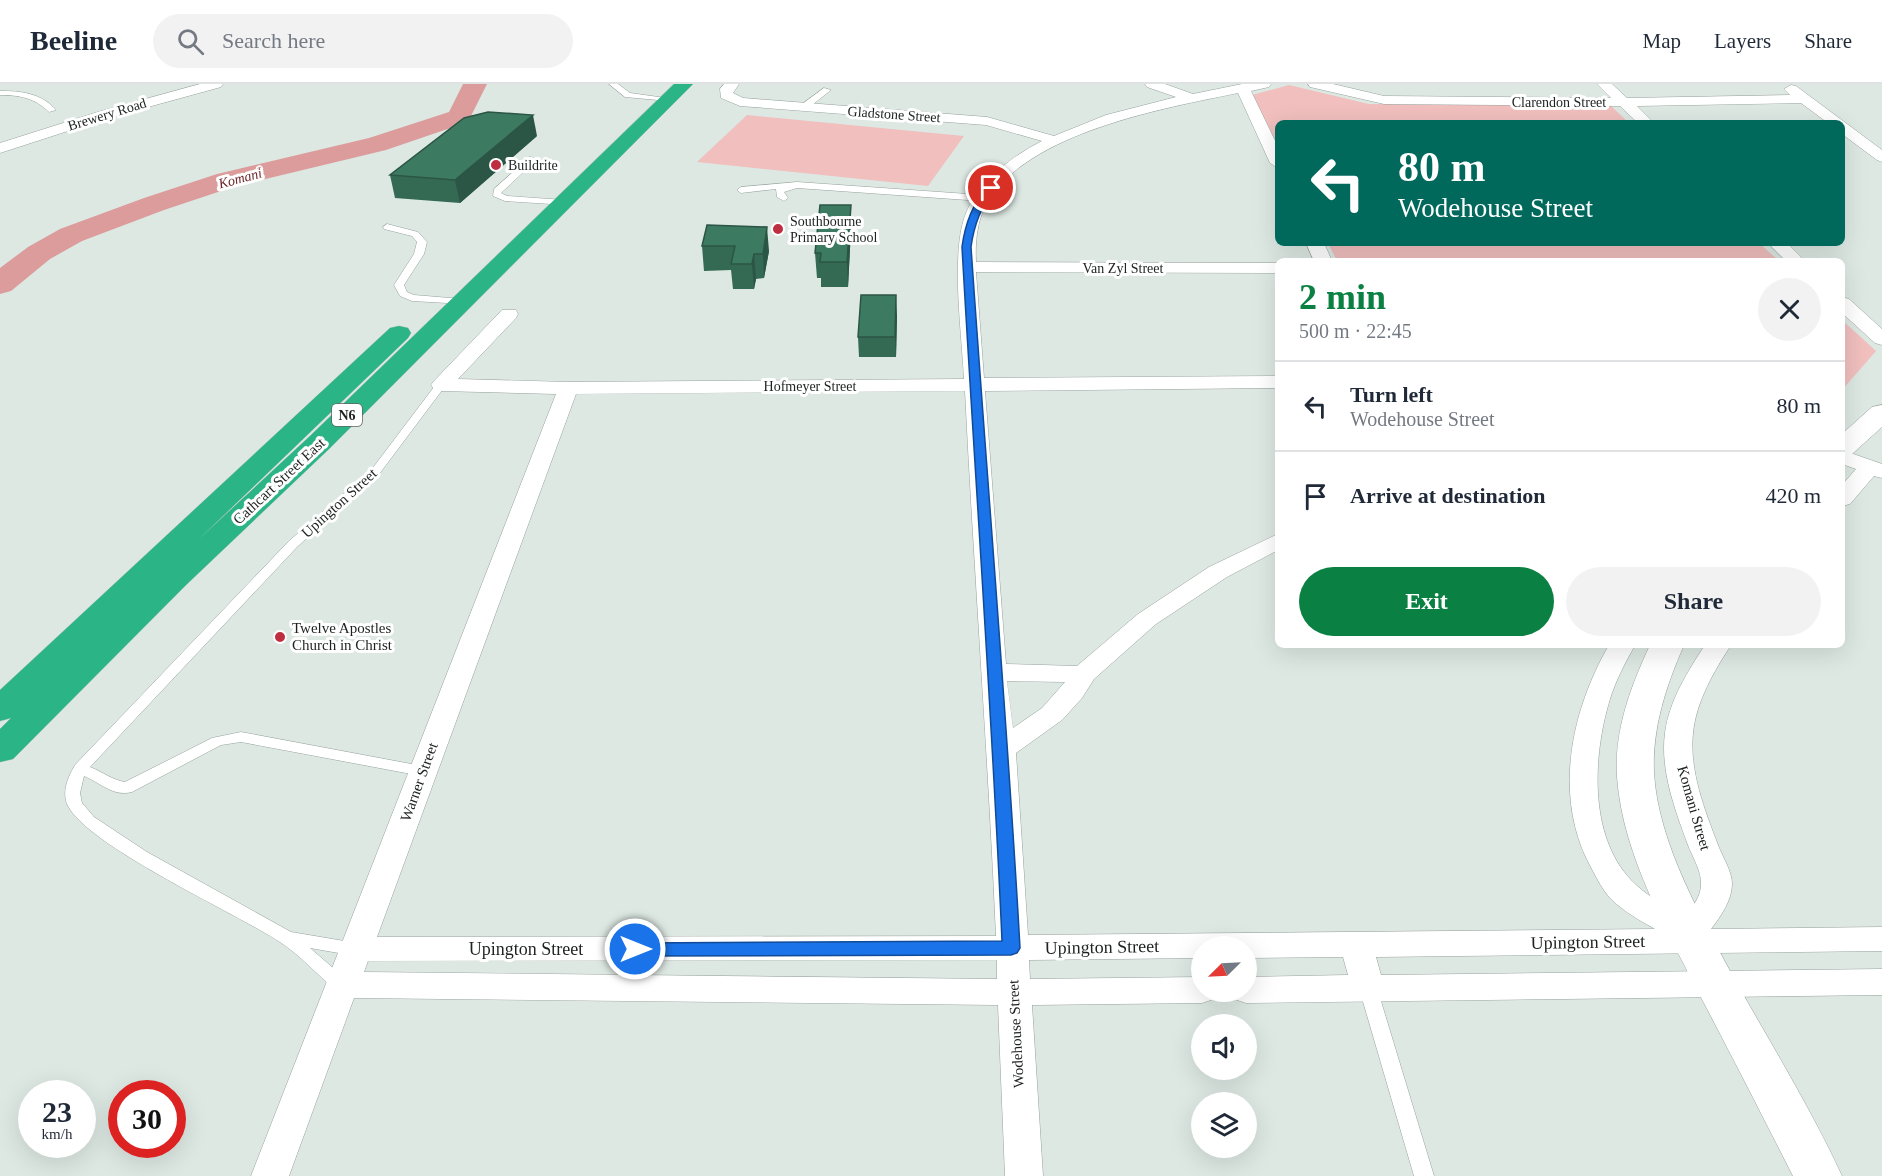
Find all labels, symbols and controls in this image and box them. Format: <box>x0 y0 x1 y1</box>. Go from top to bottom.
search box <box>153 14 573 68</box>
text: Beeline <box>30 25 117 56</box>
icon: search <box>174 25 207 58</box>
text: Search here <box>222 28 325 53</box>
text: Map <box>1643 29 1681 53</box>
text: Layers <box>1714 29 1771 53</box>
text: Share <box>1804 29 1852 53</box>
street label: Brewery Road <box>66 95 148 134</box>
street label: Clarendon Street <box>1512 95 1606 110</box>
street label: Gladstone Street <box>847 104 941 125</box>
icon: left <box>1299 144 1377 222</box>
text: 80 m <box>1398 144 1486 190</box>
marker: Buildrite <box>489 158 503 172</box>
place label: Buildrite <box>508 158 558 173</box>
pin <box>965 162 1016 213</box>
water label: Komani <box>216 165 264 192</box>
icon: arrive <box>974 171 1007 204</box>
text: Wodehouse Street <box>1398 193 1593 223</box>
place label: Southbourne Primary School <box>790 214 878 245</box>
marker: Southbourne Primary School <box>771 222 785 236</box>
street label: Van Zyl Street <box>1083 261 1164 276</box>
text: 2 min <box>1299 277 1386 317</box>
button: close <box>1758 278 1821 341</box>
text: 500 m · 22:45 <box>1299 320 1412 342</box>
street label: Hofmeyer Street <box>764 379 857 394</box>
text: Turn left <box>1350 382 1433 407</box>
icon: left <box>1299 390 1332 423</box>
text: 80 m <box>1776 393 1821 418</box>
road number: N6 <box>332 404 362 426</box>
text: Wodehouse Street <box>1350 408 1494 430</box>
street label: Cathcart Street East <box>230 434 329 527</box>
street label: Upington Street <box>298 465 380 541</box>
icon: arrive <box>1299 480 1332 513</box>
text: Arrive at destination <box>1350 483 1546 508</box>
text: 420 m <box>1765 483 1821 508</box>
button: Exit <box>1299 567 1554 636</box>
button: Share <box>1566 567 1821 636</box>
place label: Twelve Apostles Church in Christ <box>292 620 393 653</box>
marker: Twelve Apostles Church in Christ <box>273 630 287 644</box>
street label: Warner Street <box>397 740 441 823</box>
street label: Komani Street <box>1674 764 1714 853</box>
position arrow <box>603 917 667 981</box>
street label: Upington Street <box>1531 931 1645 953</box>
street label: Upington Street <box>1045 936 1159 958</box>
north arrow <box>1191 936 1257 1002</box>
map controls <box>1191 936 1257 1158</box>
street label: Upington Street <box>469 939 583 959</box>
street label: Wodehouse Street <box>1005 979 1027 1089</box>
button: sound <box>1191 1014 1257 1080</box>
speed limit sign: 30 <box>108 1080 186 1158</box>
button: layers <box>1191 1092 1257 1158</box>
text: 23 <box>42 1095 72 1128</box>
text: km/h <box>42 1126 72 1142</box>

